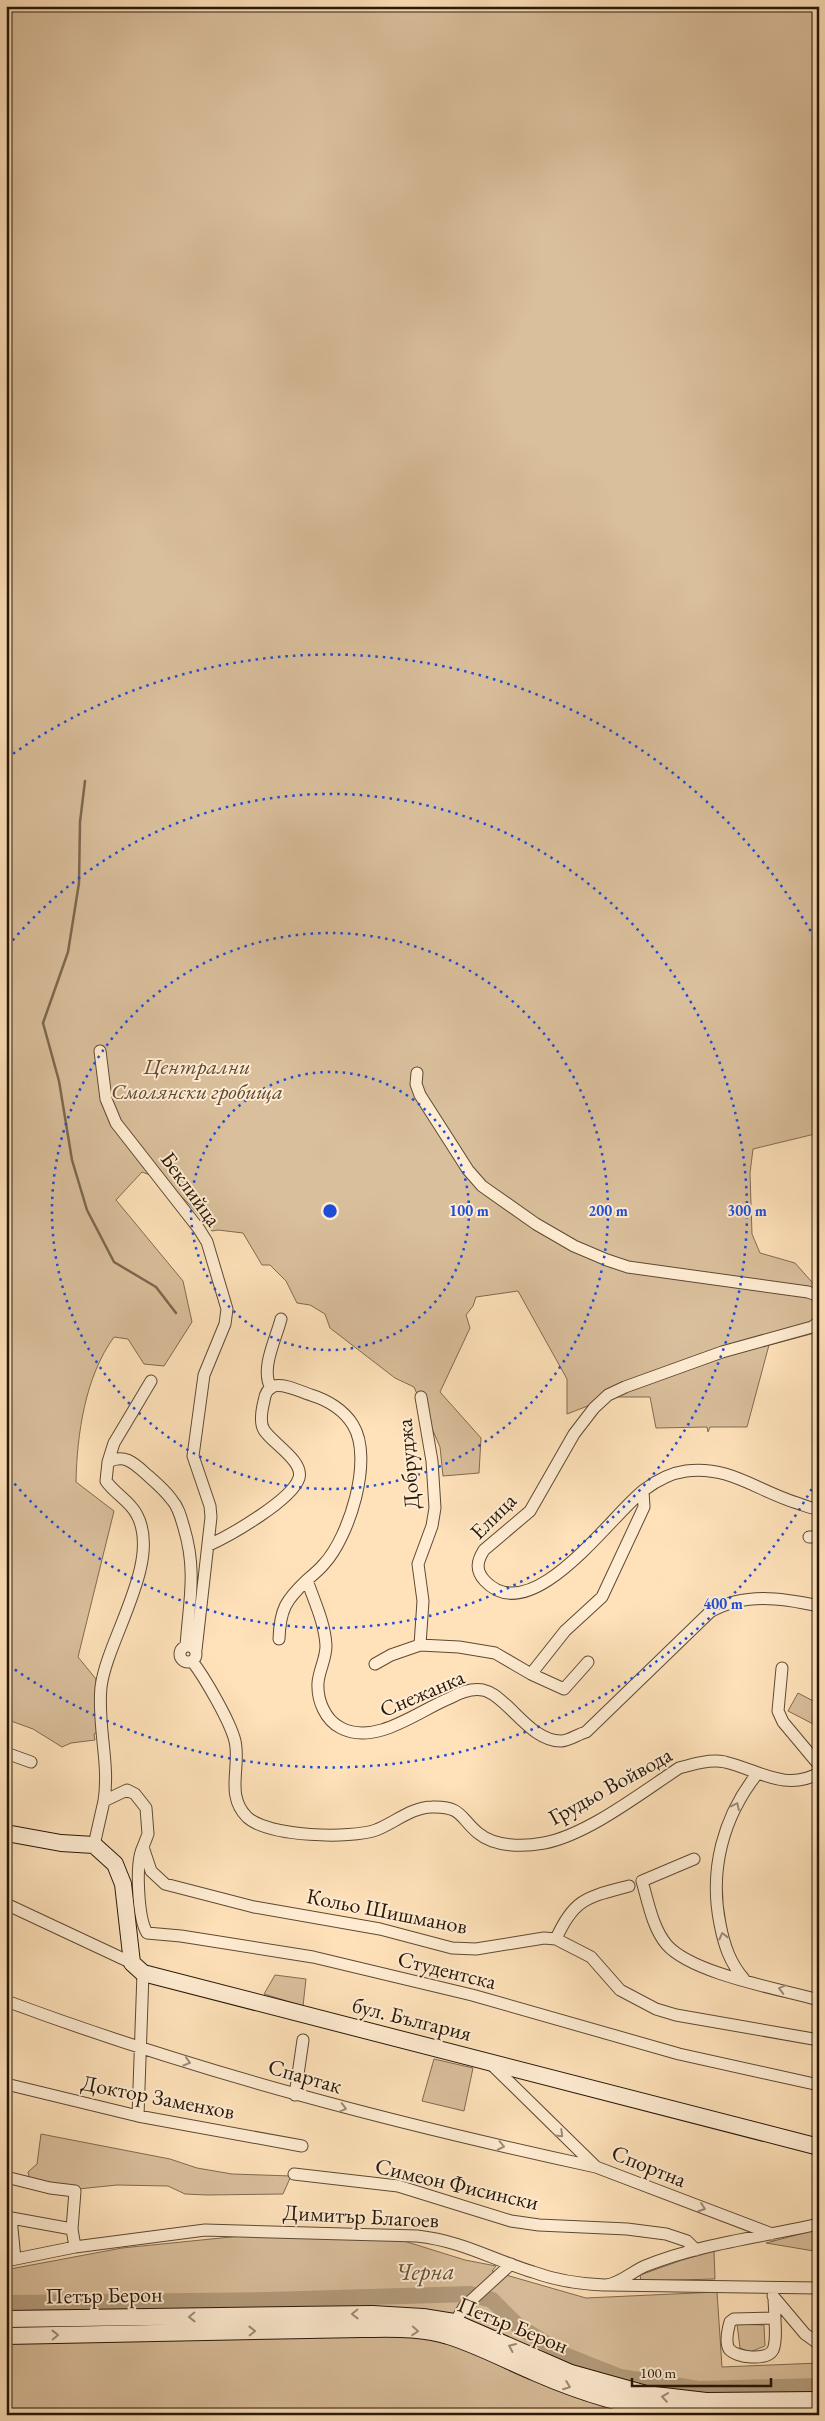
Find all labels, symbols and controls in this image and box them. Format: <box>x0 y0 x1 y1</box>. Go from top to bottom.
park label: Централни Смолянски гробища <box>111 1052 283 1106</box>
street label: Беклийца <box>154 1146 228 1232</box>
text: 100 m <box>449 1201 489 1220</box>
text: 200 m <box>588 1201 628 1220</box>
text: 300 m <box>727 1201 767 1220</box>
centre of rings <box>321 1202 339 1220</box>
street label: Добруджа <box>390 1417 426 1510</box>
street label: Елица <box>463 1486 523 1546</box>
text: 400 m <box>703 1594 743 1613</box>
street label: Снежанка <box>375 1662 469 1724</box>
street label: Грудьо Войвода <box>543 1740 677 1832</box>
one-way arrow <box>730 1802 741 1811</box>
street label: Кольо Шишманов <box>304 1881 470 1941</box>
one-way arrow <box>718 1932 729 1941</box>
street label: Студентска <box>395 1944 499 1996</box>
one-way arrow <box>778 1985 786 1995</box>
street label: бул. България <box>349 1990 475 2048</box>
street label: Спартак <box>265 2052 346 2100</box>
one-way arrow <box>182 2056 191 2066</box>
street label: Доктор Заменхов <box>79 2068 237 2126</box>
one-way arrow <box>338 2102 346 2112</box>
one-way arrow <box>555 2128 564 2137</box>
street label: Спортна <box>607 2138 691 2194</box>
one-way arrow <box>496 2141 505 2151</box>
street label: Симеон Фисински <box>372 2151 542 2217</box>
street label: Димитър Благоев <box>282 2197 440 2235</box>
one-way arrow <box>697 2202 706 2212</box>
water label: Черна <box>395 2255 455 2287</box>
street label: Петър Берон <box>45 2279 163 2311</box>
street label: Петър Берон <box>453 2290 573 2360</box>
one-way arrow <box>350 2309 358 2319</box>
one-way arrow <box>188 2311 196 2322</box>
one-way arrow <box>411 2325 419 2336</box>
one-way arrow <box>249 2326 257 2336</box>
one-way arrow <box>52 2330 59 2340</box>
one-way arrow <box>508 2342 517 2353</box>
scale bar <box>632 2356 771 2388</box>
text: 100 m <box>640 2363 677 2382</box>
one-way arrow <box>562 2380 571 2390</box>
one-way arrow <box>661 2393 670 2403</box>

